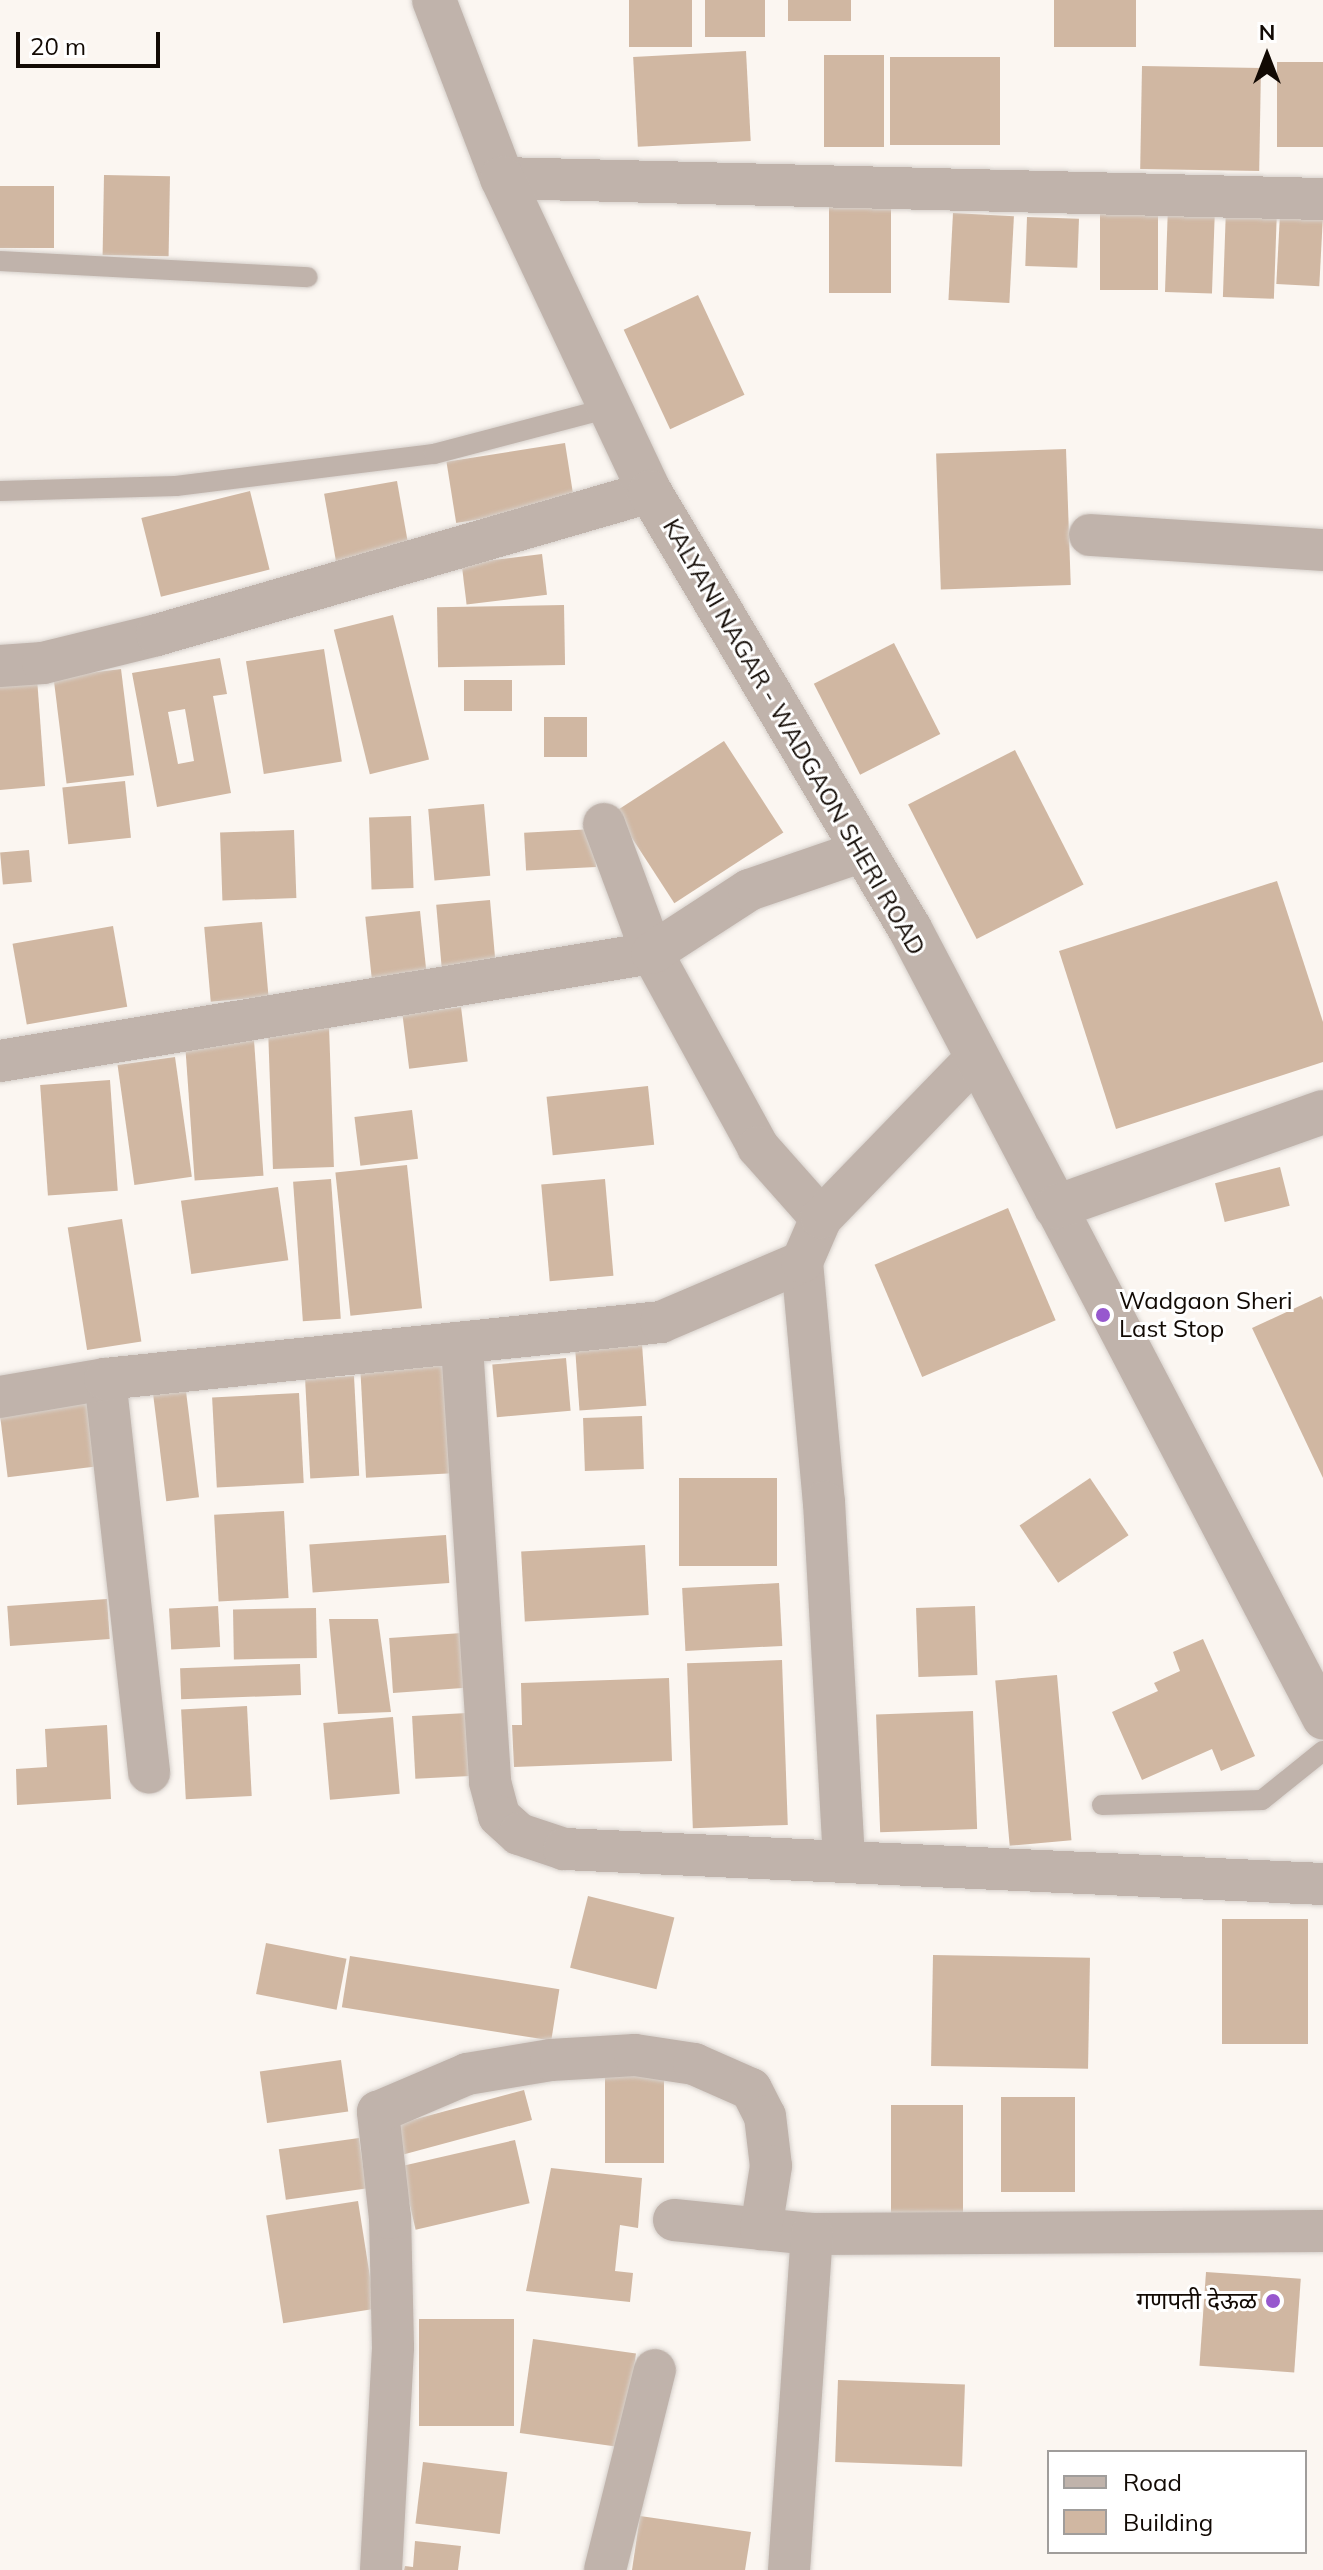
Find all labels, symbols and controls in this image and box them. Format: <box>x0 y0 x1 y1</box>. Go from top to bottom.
scale bar <box>20 16 164 66</box>
north arrow <box>1227 16 1307 96</box>
text: N <box>1259 18 1275 46</box>
text: 20 m <box>30 31 86 61</box>
street label: KALYANI NAGAR - WADGAON SHERI ROAD <box>657 514 931 960</box>
place label: Wadgaon Sheri Last Stop <box>1119 1287 1293 1343</box>
marker: Wadgaon Sheri Last Stop <box>1094 1306 1112 1324</box>
place label: गणपती देऊळ <box>1137 2287 1257 2315</box>
marker: गणपती देऊळ <box>1264 2292 1282 2310</box>
legend <box>1047 2450 1307 2554</box>
text: Road <box>1123 2467 1182 2497</box>
text: Building <box>1123 2507 1213 2537</box>

